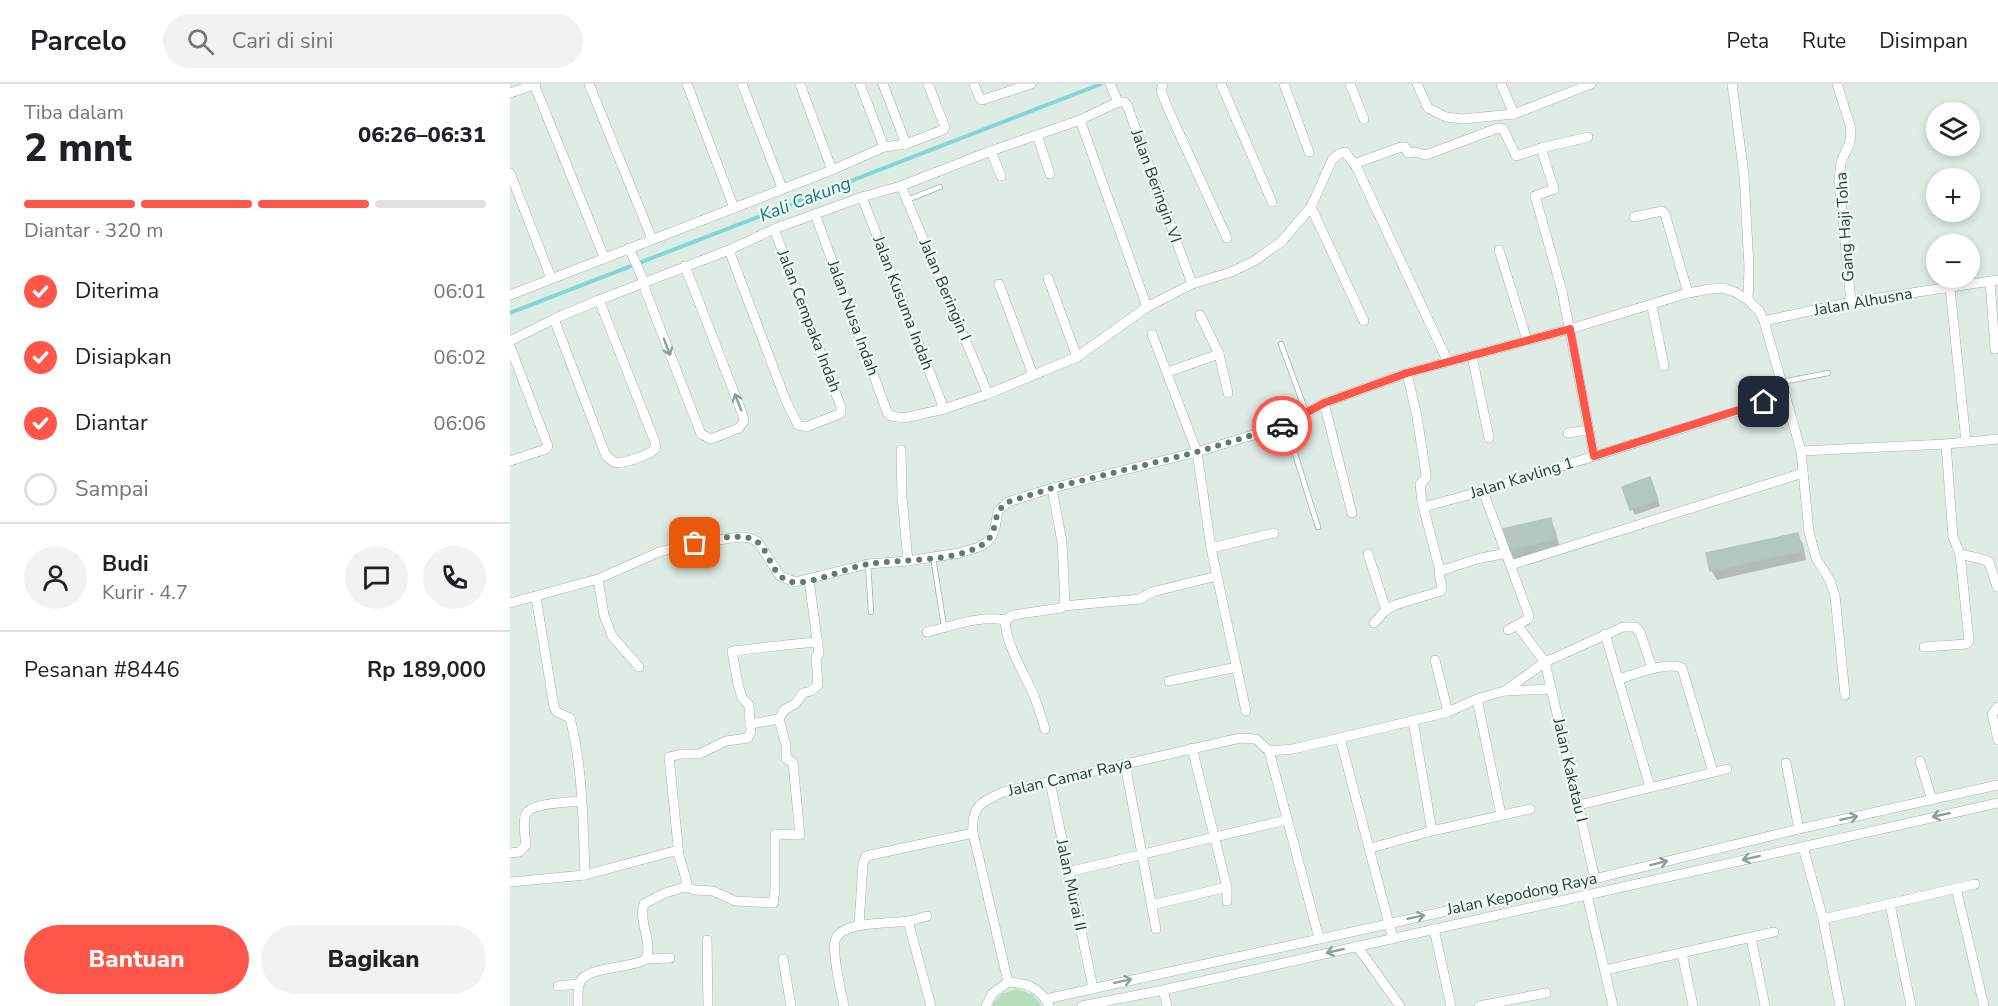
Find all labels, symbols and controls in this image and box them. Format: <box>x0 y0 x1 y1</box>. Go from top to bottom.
search box <box>163 14 583 68</box>
text: Parcelo <box>30 22 127 60</box>
icon: search <box>184 25 217 58</box>
text: Cari di sini <box>232 26 333 56</box>
text: Peta <box>1727 27 1769 55</box>
text: Rute <box>1802 27 1846 55</box>
text: Disimpan <box>1879 27 1968 55</box>
text: Tiba dalam <box>24 99 124 126</box>
map controls <box>1926 102 1980 288</box>
button: layers <box>1926 102 1980 156</box>
text: 06:26–06:31 <box>358 120 486 150</box>
text: 2 mnt <box>24 122 132 175</box>
street label: Jalan Beringin VI <box>1125 125 1187 246</box>
button: + <box>1926 168 1980 222</box>
water label: Kali Cakung <box>756 171 854 227</box>
street label: Gang Haji Toha <box>1830 171 1860 283</box>
text: Diantar · 320 m <box>24 217 163 244</box>
street label: Jalan Kusuma Indah <box>867 232 939 373</box>
button: − <box>1926 234 1980 288</box>
street label: Jalan Beringin I <box>913 235 976 344</box>
street label: Jalan Cempaka Indah <box>771 246 846 395</box>
street label: Jalan Nusa Indah <box>822 256 884 379</box>
icon: check <box>24 275 57 308</box>
text: Diterima <box>75 276 159 306</box>
text: 06:01 <box>433 278 486 305</box>
street label: Jalan Alhusna <box>1811 283 1914 322</box>
one-way arrow <box>663 337 674 356</box>
icon: check <box>24 341 57 374</box>
text: Disiapkan <box>75 342 172 372</box>
text: 06:02 <box>433 344 486 371</box>
pin <box>1738 376 1789 427</box>
icon: home <box>1747 385 1780 418</box>
one-way arrow <box>732 394 743 412</box>
courier <box>1252 396 1312 456</box>
icon: check <box>24 407 57 440</box>
text: Diantar <box>75 408 148 438</box>
text: 06:06 <box>433 410 486 437</box>
icon: car <box>1266 410 1299 443</box>
street label: Jalan Kavling 1 <box>1466 452 1577 505</box>
text: Sampai <box>75 474 149 504</box>
pin <box>669 517 720 568</box>
icon: bag <box>678 526 711 559</box>
button: person <box>24 546 87 609</box>
button: chat <box>345 546 408 609</box>
button: phone <box>423 546 486 609</box>
text: Budi <box>102 549 149 579</box>
text: Kurir · 4.7 <box>102 579 188 606</box>
text: Pesanan #8446 <box>24 655 180 685</box>
text: Rp 189,000 <box>367 655 486 685</box>
street label: Jalan Kakatau I <box>1547 715 1593 824</box>
street label: Jalan Camar Raya <box>1005 752 1134 802</box>
one-way arrow <box>1932 810 1951 822</box>
one-way arrow <box>1839 812 1858 823</box>
street label: Jalan Murai II <box>1050 836 1091 933</box>
one-way arrow <box>1741 853 1760 865</box>
one-way arrow <box>1649 857 1668 869</box>
street label: Jalan Kepodong Raya <box>1444 867 1599 921</box>
one-way arrow <box>1407 911 1426 923</box>
button: Bantuan <box>24 925 249 994</box>
button: Bagikan <box>261 925 486 994</box>
one-way arrow <box>1326 946 1345 958</box>
one-way arrow <box>1113 975 1132 986</box>

